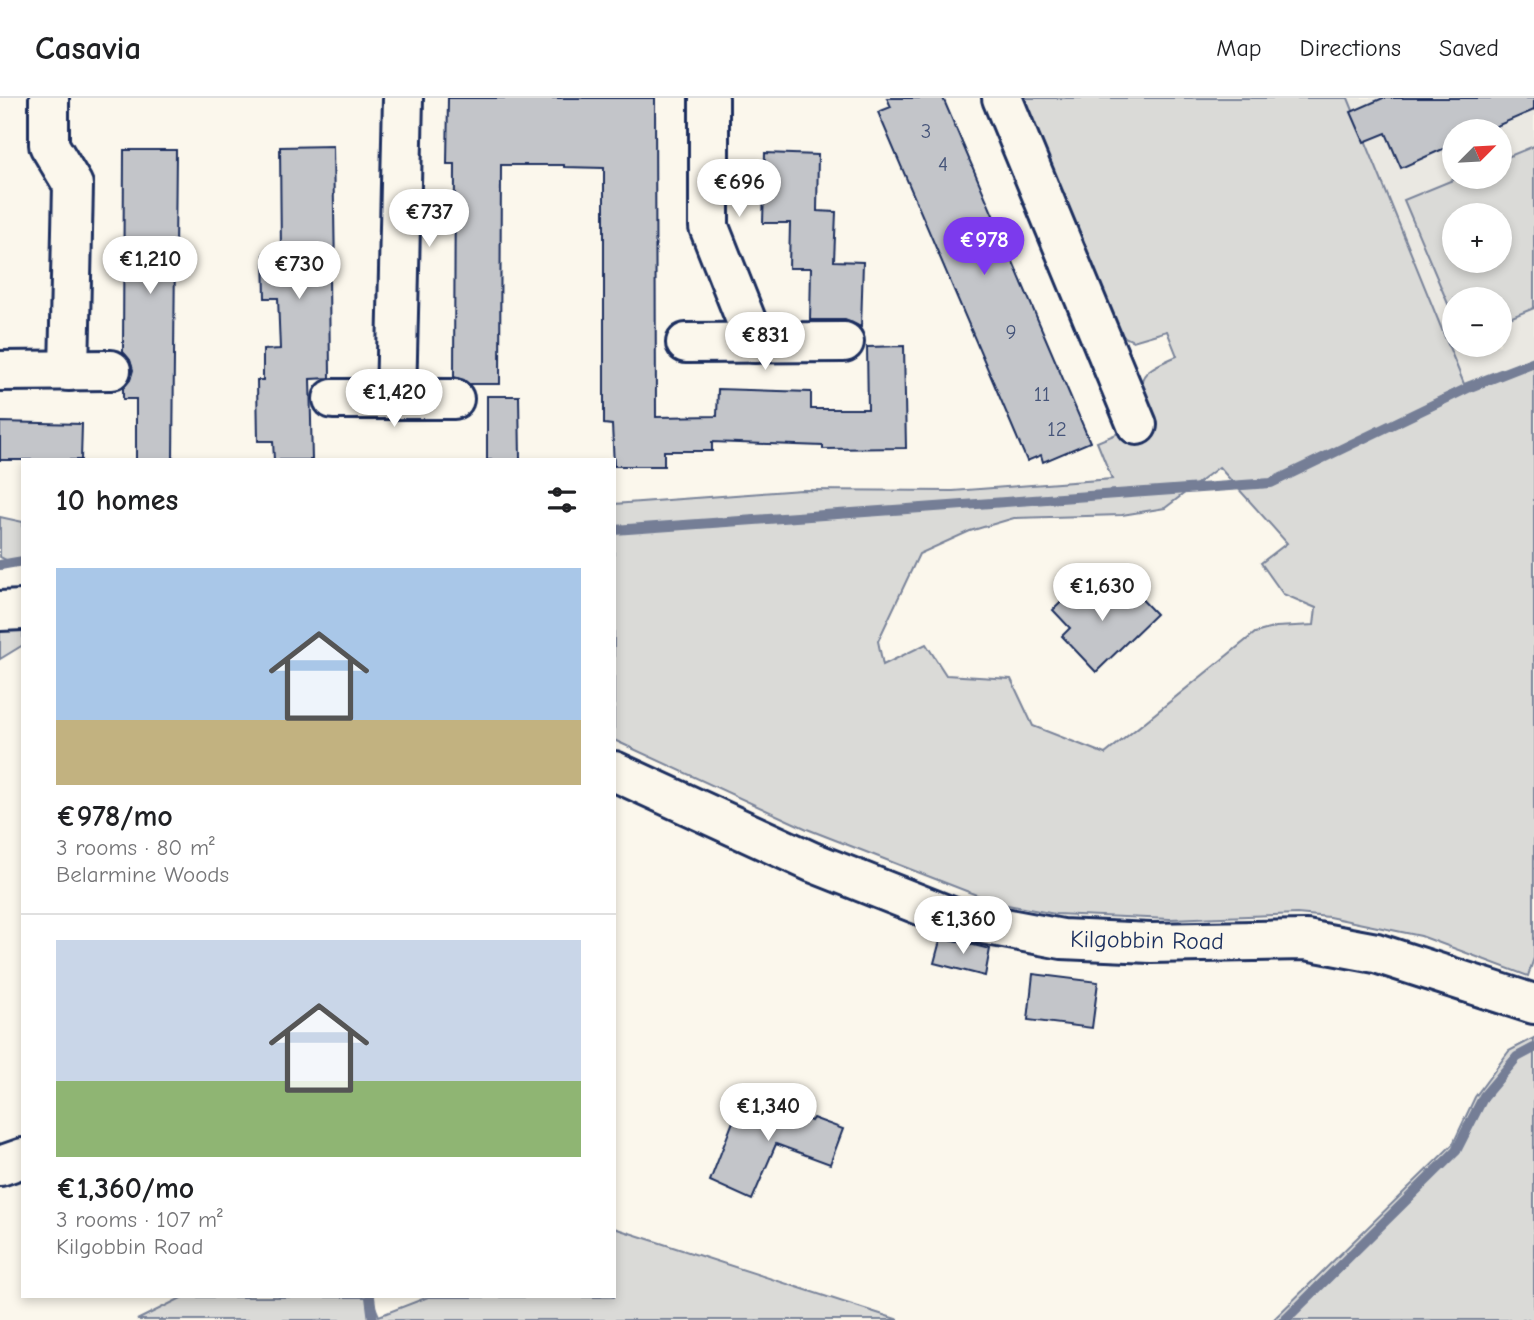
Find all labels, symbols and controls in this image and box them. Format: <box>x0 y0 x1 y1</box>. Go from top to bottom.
text: Casavia <box>35 29 141 67</box>
text: Map <box>1216 34 1262 62</box>
text: Directions <box>1300 34 1401 62</box>
text: Saved <box>1439 34 1499 62</box>
house number: 3 <box>921 119 931 143</box>
north arrow <box>1442 119 1512 189</box>
map controls <box>1442 119 1512 357</box>
house number: 4 <box>938 152 948 176</box>
pin: €696 <box>698 159 780 219</box>
text: €696 <box>713 168 765 195</box>
pin: €737 <box>388 190 470 249</box>
text: €737 <box>405 198 453 225</box>
button: + <box>1442 203 1512 273</box>
pin: €978 <box>943 218 1025 277</box>
text: €978 <box>959 226 1009 253</box>
pin: €1,210 <box>93 236 207 296</box>
pin: €730 <box>258 242 340 301</box>
text: €1,210 <box>119 245 181 272</box>
text: €730 <box>274 250 324 277</box>
button: − <box>1442 287 1512 357</box>
pin: €831 <box>724 313 806 372</box>
house number: 9 <box>1005 320 1017 344</box>
text: €831 <box>741 321 789 348</box>
pin: €1,420 <box>337 370 451 429</box>
text: €1,420 <box>362 378 426 405</box>
house number: 11 <box>1034 382 1050 406</box>
house number: 12 <box>1047 417 1067 441</box>
icon: filters <box>543 481 581 519</box>
text: 10 homes <box>56 483 178 518</box>
pin: €1,630 <box>1045 564 1159 623</box>
text: €1,630 <box>1069 572 1135 599</box>
icon: home <box>256 613 382 739</box>
text: €978/mo <box>56 799 173 834</box>
text: 3 rooms · 80 m² <box>56 834 215 861</box>
text: Belarmine Woods <box>56 861 229 888</box>
pin: €1,360 <box>906 896 1020 956</box>
text: €1,360 <box>930 905 996 932</box>
street label: Kilgobbin Road <box>1070 925 1224 955</box>
icon: home <box>256 985 382 1111</box>
pin: €1,340 <box>711 1084 825 1143</box>
text: €1,340 <box>736 1092 800 1119</box>
text: €1,360/mo <box>56 1171 194 1206</box>
text: 3 rooms · 107 m² <box>56 1206 223 1233</box>
text: Kilgobbin Road <box>56 1233 203 1260</box>

